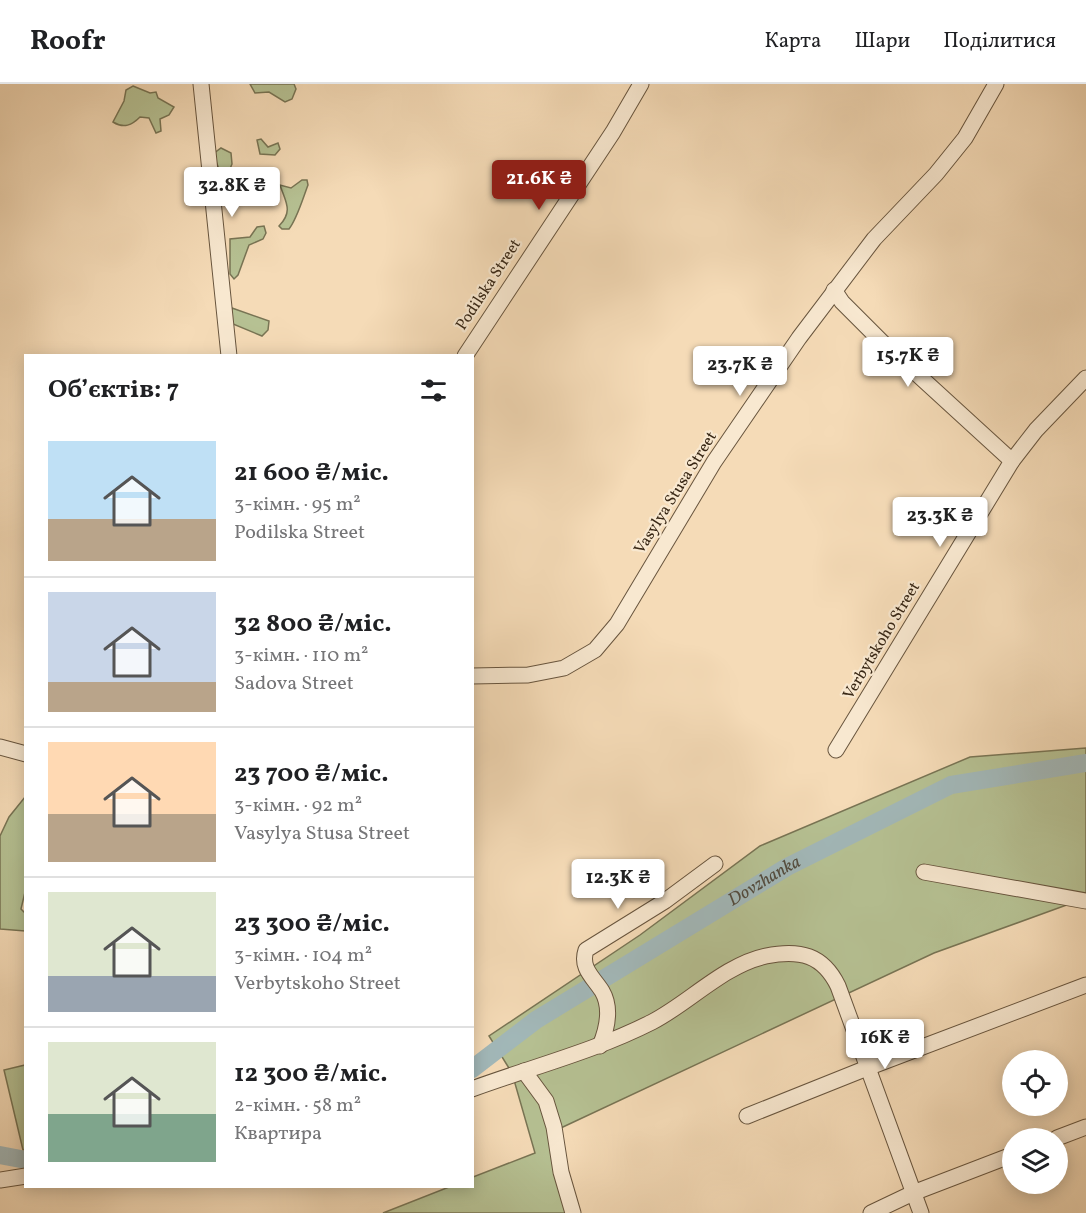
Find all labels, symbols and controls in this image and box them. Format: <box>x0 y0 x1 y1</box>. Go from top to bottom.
text: Roofr <box>30 22 105 61</box>
text: Карта <box>764 27 821 56</box>
text: Шари <box>854 27 910 56</box>
text: Поділитися <box>943 27 1056 56</box>
pin: 21.6K ₴ <box>484 160 594 211</box>
text: 21.6K ₴ <box>506 165 572 193</box>
pin: 32.8K ₴ <box>177 167 287 218</box>
text: 32.8K ₴ <box>198 172 266 200</box>
street label: Podilska Street <box>451 235 527 335</box>
pin: 15.7K ₴ <box>853 337 963 388</box>
text: 15.7K ₴ <box>876 342 940 370</box>
pin: 23.7K ₴ <box>685 346 795 397</box>
text: 23.7K ₴ <box>707 351 773 379</box>
text: Об’єктів: 7 <box>48 372 179 408</box>
icon: filters <box>417 374 450 407</box>
street label: Vasylya Stusa Street <box>629 427 723 559</box>
text: 21 600 ₴/міс. <box>234 455 389 491</box>
icon: home <box>96 465 168 537</box>
text: 3-кімн. · 95 m² <box>234 491 361 519</box>
pin: 23.3K ₴ <box>885 497 995 548</box>
text: 23.3K ₴ <box>907 502 973 530</box>
text: Podilska Street <box>234 519 365 547</box>
street label: Verbytskoho Street <box>838 578 926 704</box>
text: 32 800 ₴/міс. <box>234 606 392 642</box>
icon: home <box>96 616 168 688</box>
text: 3-кімн. · 110 m² <box>234 642 368 670</box>
text: Sadova Street <box>234 670 354 698</box>
text: 23 700 ₴/міс. <box>234 756 389 792</box>
icon: home <box>96 766 168 838</box>
text: 3-кімн. · 92 m² <box>234 792 362 820</box>
text: Vasylya Stusa Street <box>234 820 410 848</box>
water label: Dovzhanka <box>723 850 805 913</box>
pin: 12.3K ₴ <box>563 859 673 910</box>
text: 12.3K ₴ <box>586 864 650 892</box>
text: 23 300 ₴/міс. <box>234 906 390 942</box>
icon: home <box>96 916 168 988</box>
text: 3-кімн. · 104 m² <box>234 942 372 970</box>
text: Verbytskoho Street <box>234 970 401 998</box>
pin: 16K ₴ <box>843 1019 927 1070</box>
text: 16K ₴ <box>860 1024 910 1052</box>
map controls <box>1002 1050 1068 1194</box>
button: locate <box>1002 1050 1068 1116</box>
text: 12 300 ₴/міс. <box>234 1056 388 1092</box>
icon: home <box>96 1066 168 1138</box>
text: 2-кімн. · 58 m² <box>234 1092 361 1120</box>
text: Квартира <box>234 1120 322 1148</box>
button: layers <box>1002 1128 1068 1194</box>

